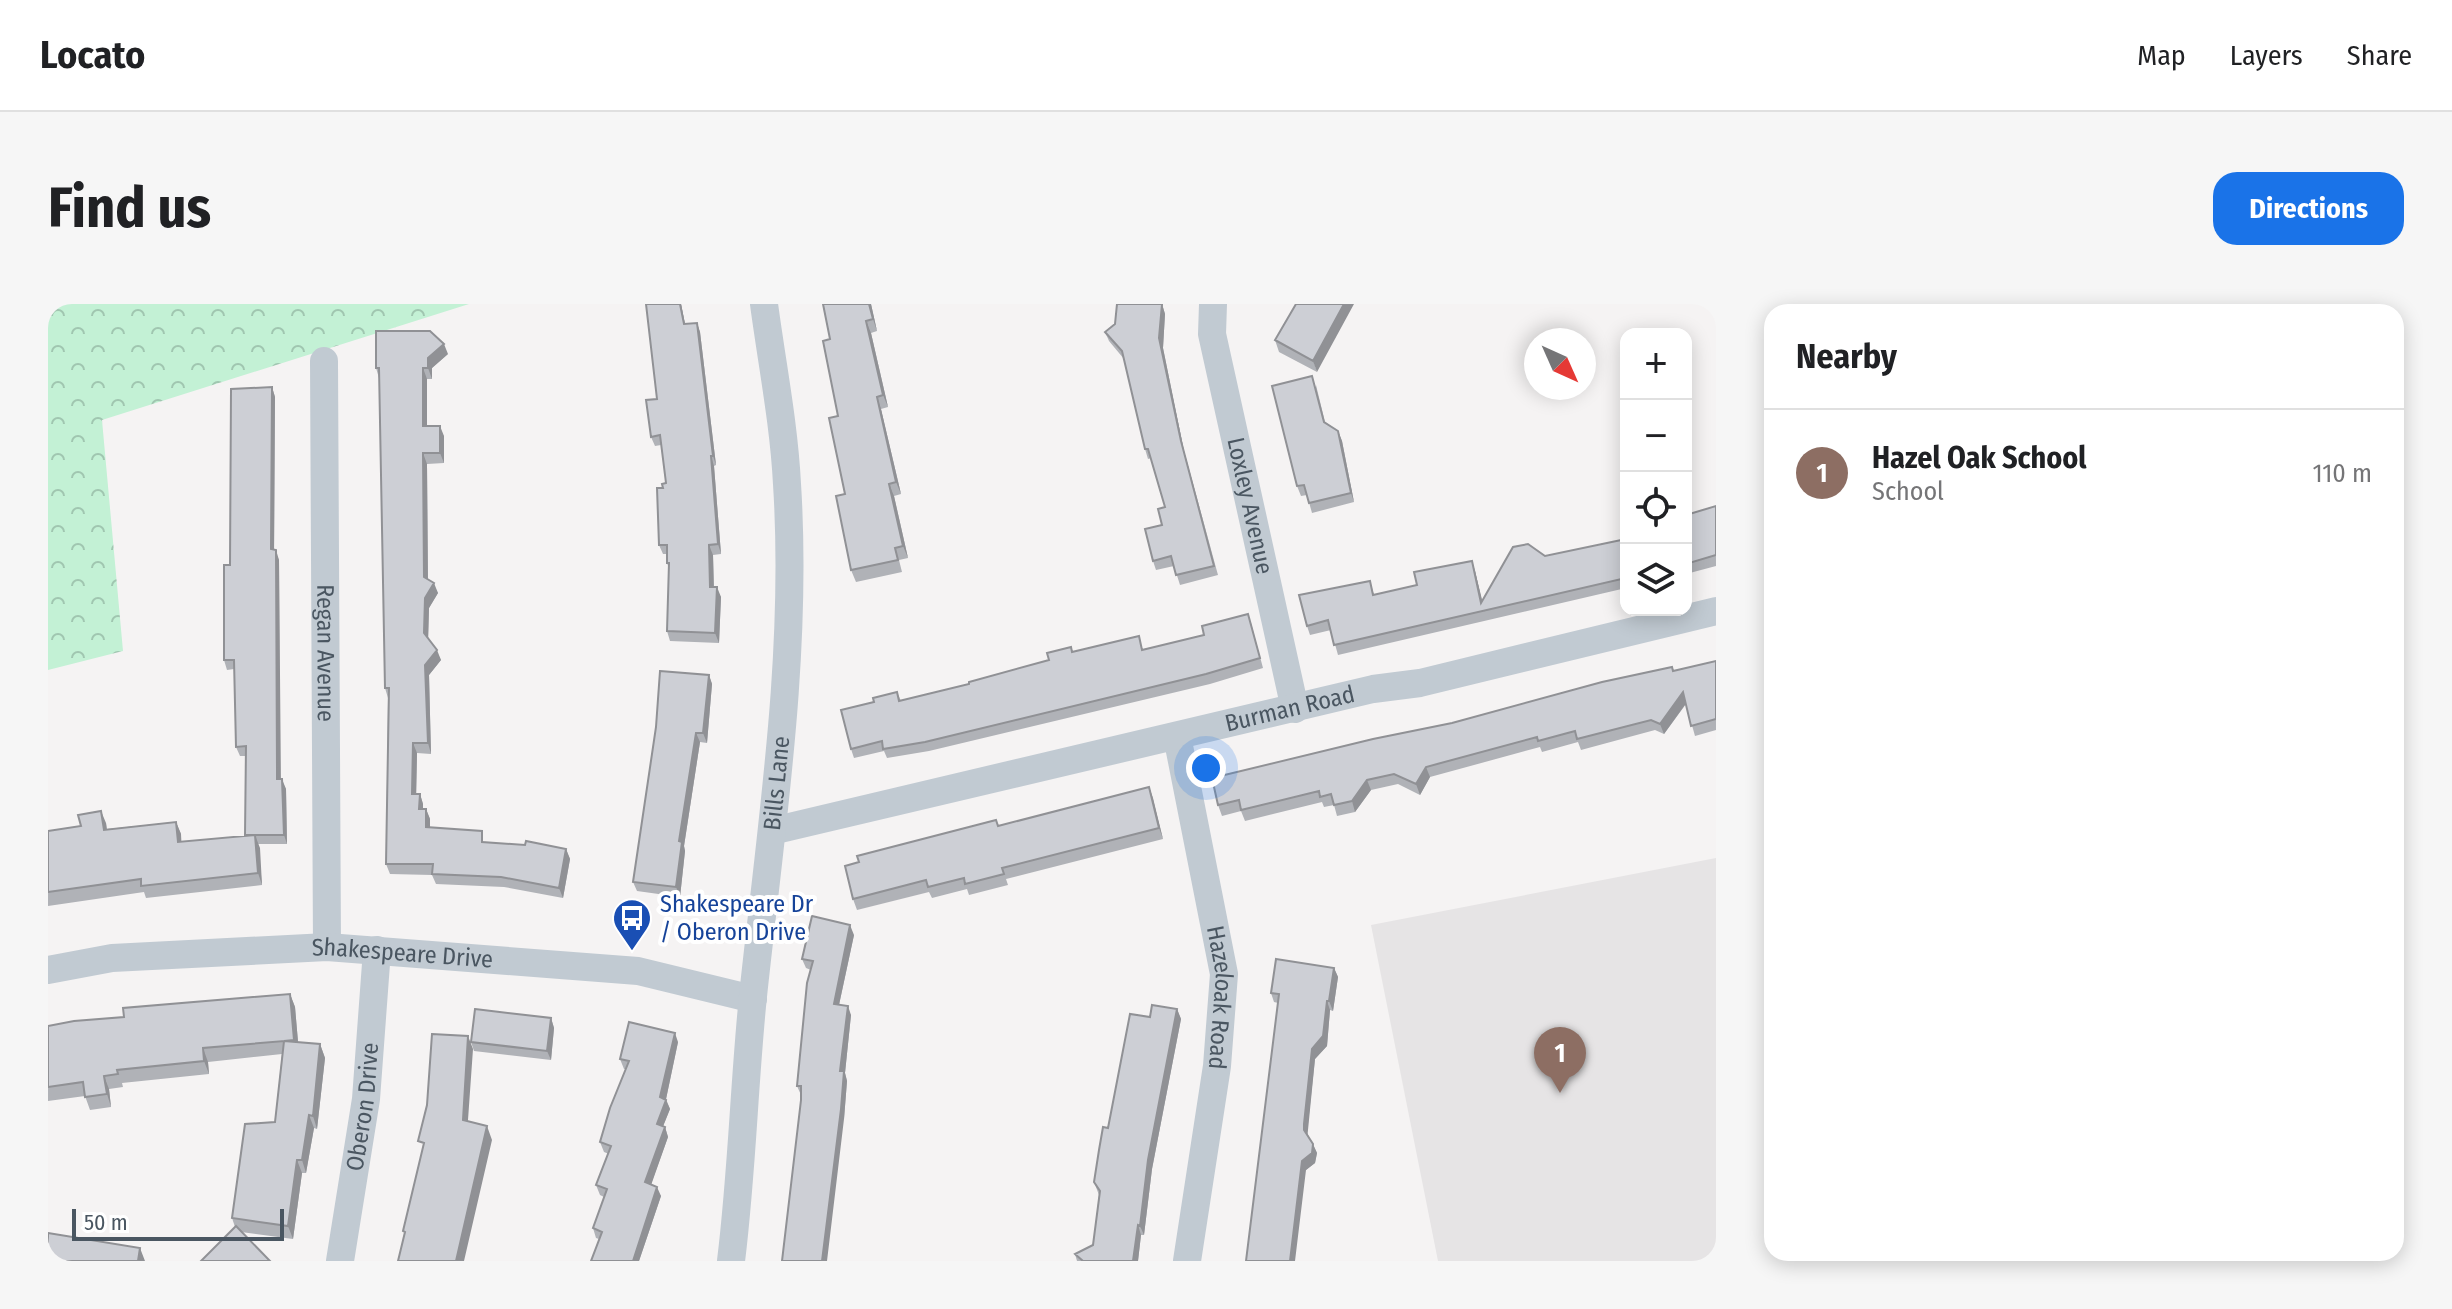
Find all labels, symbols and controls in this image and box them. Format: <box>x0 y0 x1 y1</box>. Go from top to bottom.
text: Locato <box>40 32 145 78</box>
text: Map <box>2137 39 2186 72</box>
text: Layers <box>2230 39 2303 72</box>
text: Share <box>2347 39 2412 72</box>
button: Directions <box>2213 172 2404 245</box>
text: Find us <box>48 175 211 242</box>
north arrow <box>1524 328 1596 400</box>
map controls <box>1620 328 1692 616</box>
button: + <box>1620 328 1692 400</box>
text: Nearby <box>1796 336 1897 377</box>
button: − <box>1620 400 1692 472</box>
street label: Loxley Avenue <box>1221 435 1279 577</box>
text: Hazel Oak School <box>1872 440 2087 476</box>
text: 1 <box>1817 458 1828 489</box>
text: 110 m <box>2312 458 2372 489</box>
button: locate <box>1620 472 1692 544</box>
text: School <box>1872 476 1944 507</box>
button: layers <box>1620 544 1692 616</box>
street label: Regan Avenue <box>311 584 340 722</box>
street label: Burman Road <box>1222 680 1357 738</box>
street label: Bills Lane <box>758 735 795 832</box>
your location <box>1186 748 1226 788</box>
place label: Shakespeare Dr / Oberon Drive <box>660 890 814 946</box>
bus stop icon: Shakespeare Dr / Oberon Drive <box>611 897 653 952</box>
street label: Hazeloak Road <box>1201 923 1238 1070</box>
street label: Shakespeare Drive <box>311 933 494 974</box>
pin: 1 <box>1534 1027 1586 1093</box>
street label: Oberon Drive <box>341 1042 384 1173</box>
scale bar <box>72 1205 284 1241</box>
text: 50 m <box>84 1209 128 1236</box>

